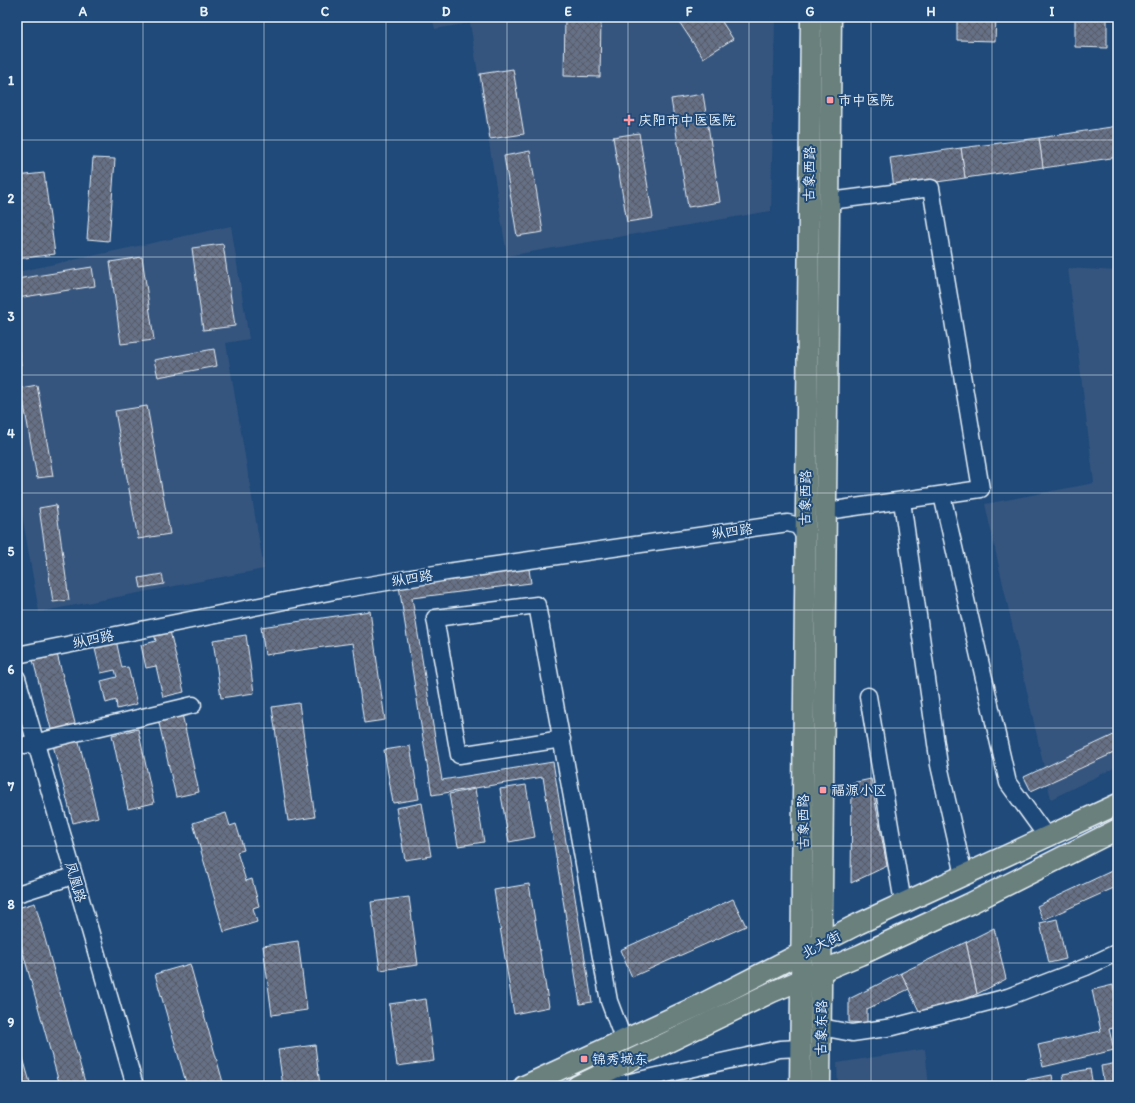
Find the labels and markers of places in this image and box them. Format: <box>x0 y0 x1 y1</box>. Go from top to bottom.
place label: 市中医院 <box>838 92 894 109</box>
marker: 市中医院 <box>825 95 835 105</box>
place label: 庆阳市中医医院 <box>638 112 736 129</box>
marker: 庆阳市中医医院 <box>623 114 635 126</box>
place label: 福源小区 <box>831 782 887 799</box>
marker: 福源小区 <box>818 785 828 795</box>
place label: 锦秀城东 <box>592 1051 648 1068</box>
marker: 锦秀城东 <box>579 1054 589 1064</box>

